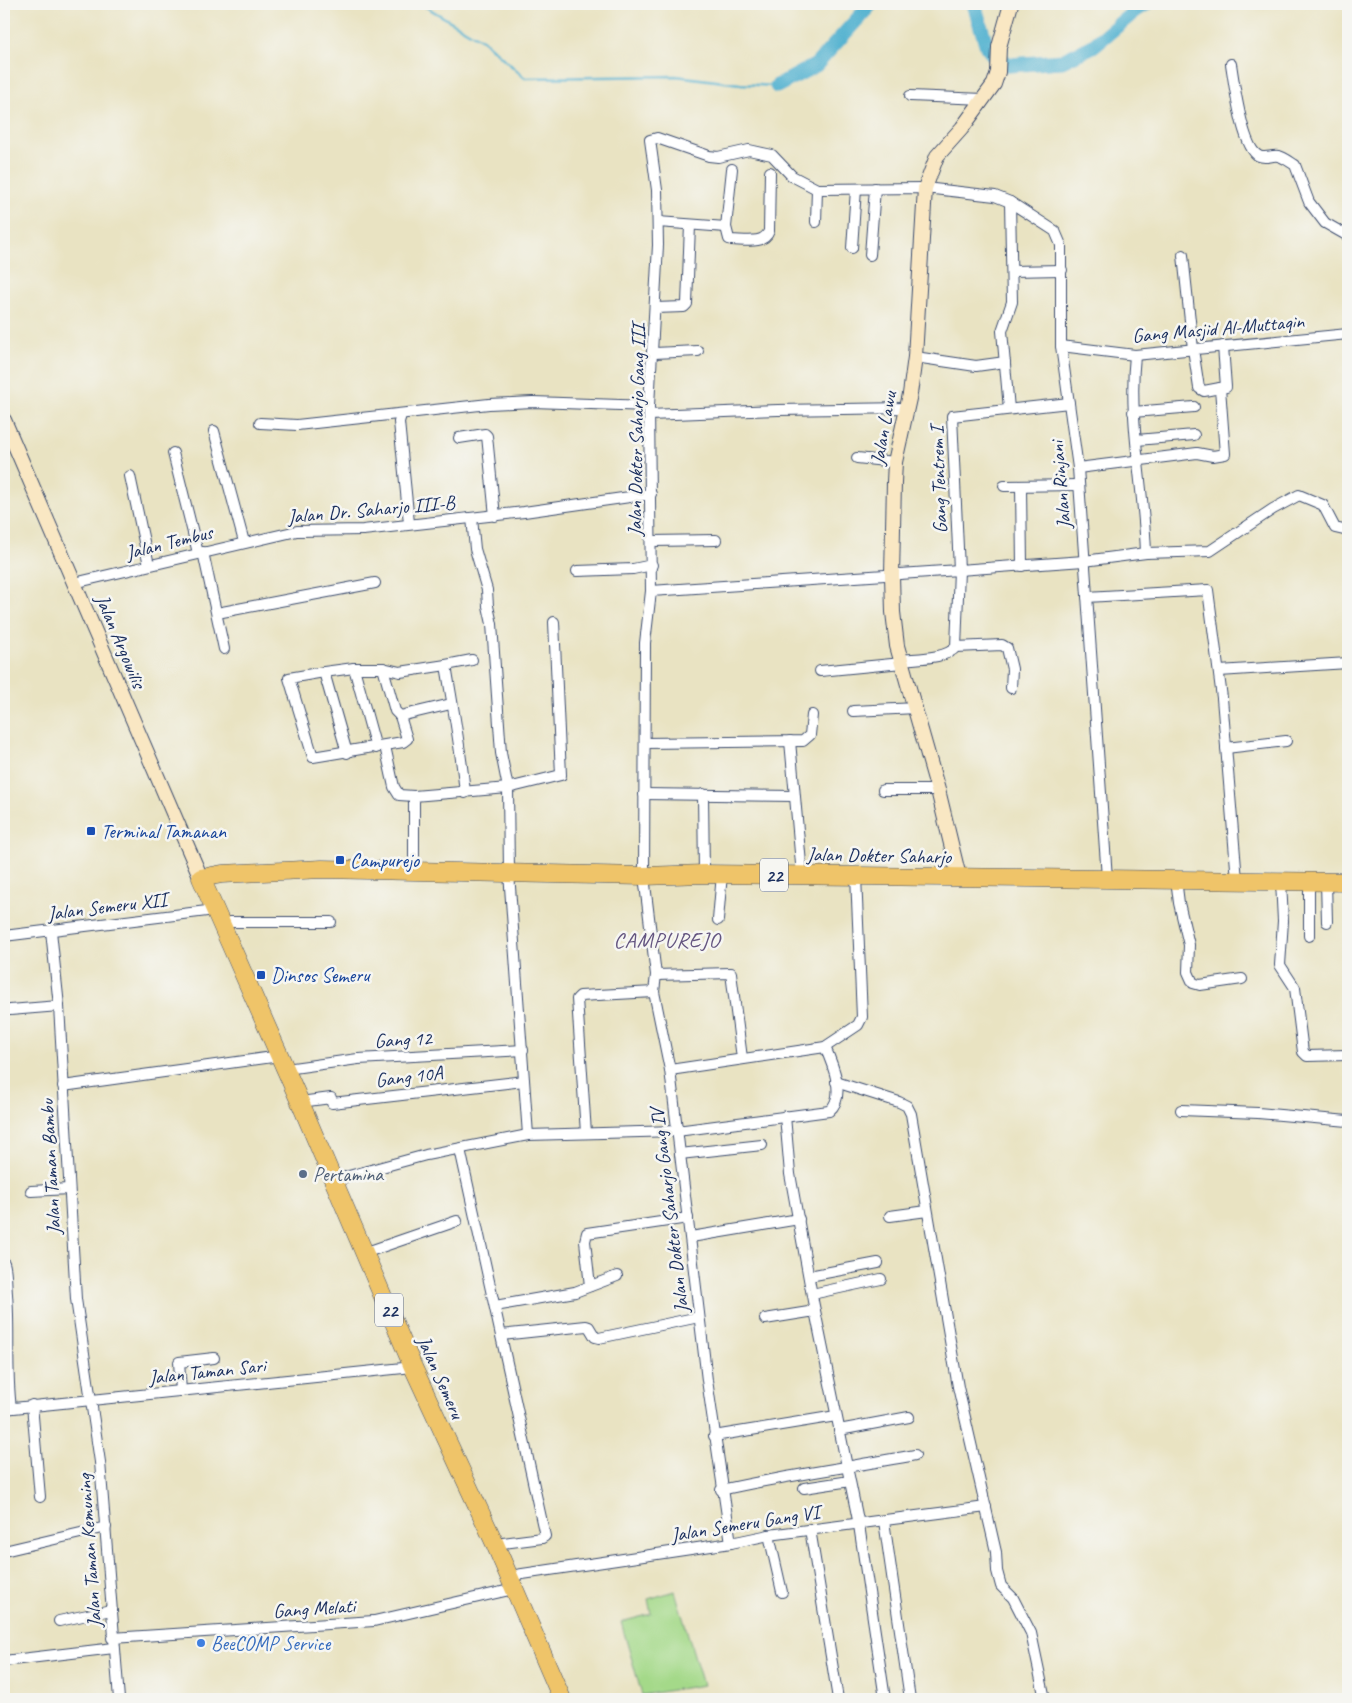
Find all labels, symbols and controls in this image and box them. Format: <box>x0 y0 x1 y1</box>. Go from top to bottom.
street label: Gang Masjid Al-Muttaqin <box>1131 308 1306 348</box>
street label: Jalan Dokter Saharjo Gang III <box>622 320 651 537</box>
street label: Jalan Lawu <box>865 388 903 468</box>
street label: Gang Tentrem I <box>924 421 953 534</box>
street label: Jalan Rinjani <box>1044 438 1077 531</box>
street label: Jalan Dr. Saharjo III-B <box>286 490 457 529</box>
street label: Jalan Tembus <box>122 519 217 566</box>
street label: Jalan Argowilis <box>89 590 152 694</box>
place label: Terminal Tamanan <box>101 819 227 844</box>
marker: Terminal Tamanan <box>85 825 97 837</box>
street label: Jalan Dokter Saharjo <box>806 842 952 869</box>
place label: Campurejo <box>350 848 420 873</box>
marker: Campurejo <box>334 854 346 866</box>
road number: 22 <box>760 858 788 892</box>
street label: Jalan Semeru XII <box>45 886 172 926</box>
district label: CAMPUREJO <box>613 926 722 954</box>
place label: Dinsos Semeru <box>271 963 371 988</box>
marker: Dinsos Semeru <box>255 969 267 981</box>
street label: Gang 12 <box>374 1025 434 1053</box>
street label: Gang 10A <box>374 1060 445 1093</box>
street label: Jalan Taman Bambu <box>34 1097 67 1236</box>
street label: Jalan Dokter Saharjo Gang IV <box>644 1103 695 1316</box>
place label: Pertamina <box>313 1162 384 1187</box>
marker: Pertamina <box>297 1168 309 1180</box>
road number: 22 <box>375 1294 403 1326</box>
street label: Jalan Semeru <box>411 1331 471 1424</box>
street label: Jalan Taman Sari <box>146 1353 269 1390</box>
street label: Jalan Taman Kemuning <box>72 1471 107 1630</box>
street label: Jalan Semeru Gang VI <box>668 1499 826 1548</box>
street label: Gang Melati <box>272 1593 358 1624</box>
place label: BeeCOMP Service <box>211 1631 332 1656</box>
marker: BeeCOMP Service <box>195 1637 207 1649</box>

